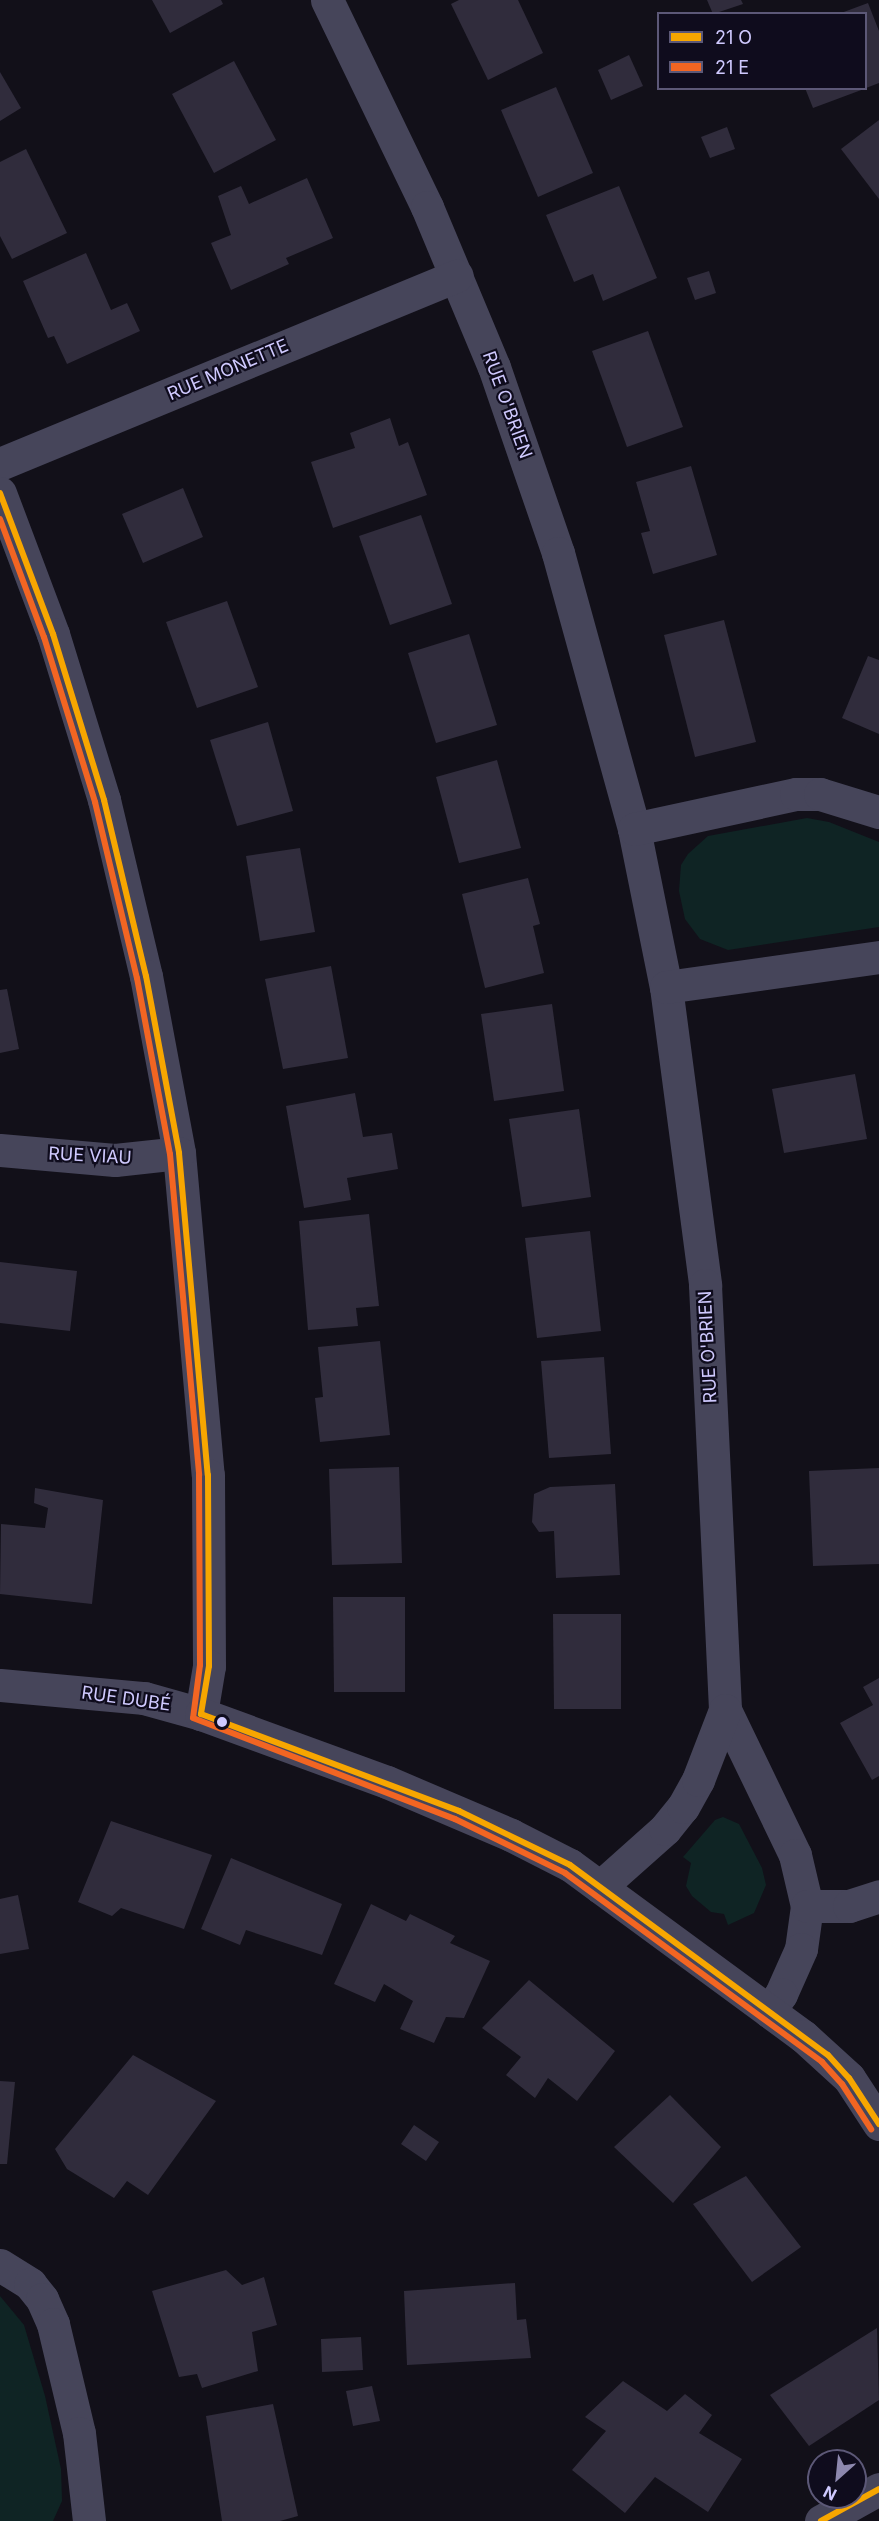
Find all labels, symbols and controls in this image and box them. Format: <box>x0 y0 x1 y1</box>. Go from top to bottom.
legend <box>657 12 867 90</box>
text: 21 O <box>715 27 752 48</box>
text: 21 E <box>715 57 749 78</box>
street label: RUE MONETTE <box>164 335 292 405</box>
street label: RUE O'BRIEN <box>478 348 536 462</box>
street label: RUE VIAU <box>48 1143 132 1169</box>
street label: RUE O'BRIEN <box>694 1290 722 1404</box>
street label: RUE DUBÉ <box>80 1682 172 1716</box>
unlabelled marker <box>216 1716 228 1728</box>
north arrow <box>807 2449 867 2509</box>
text: N <box>820 2482 840 2505</box>

